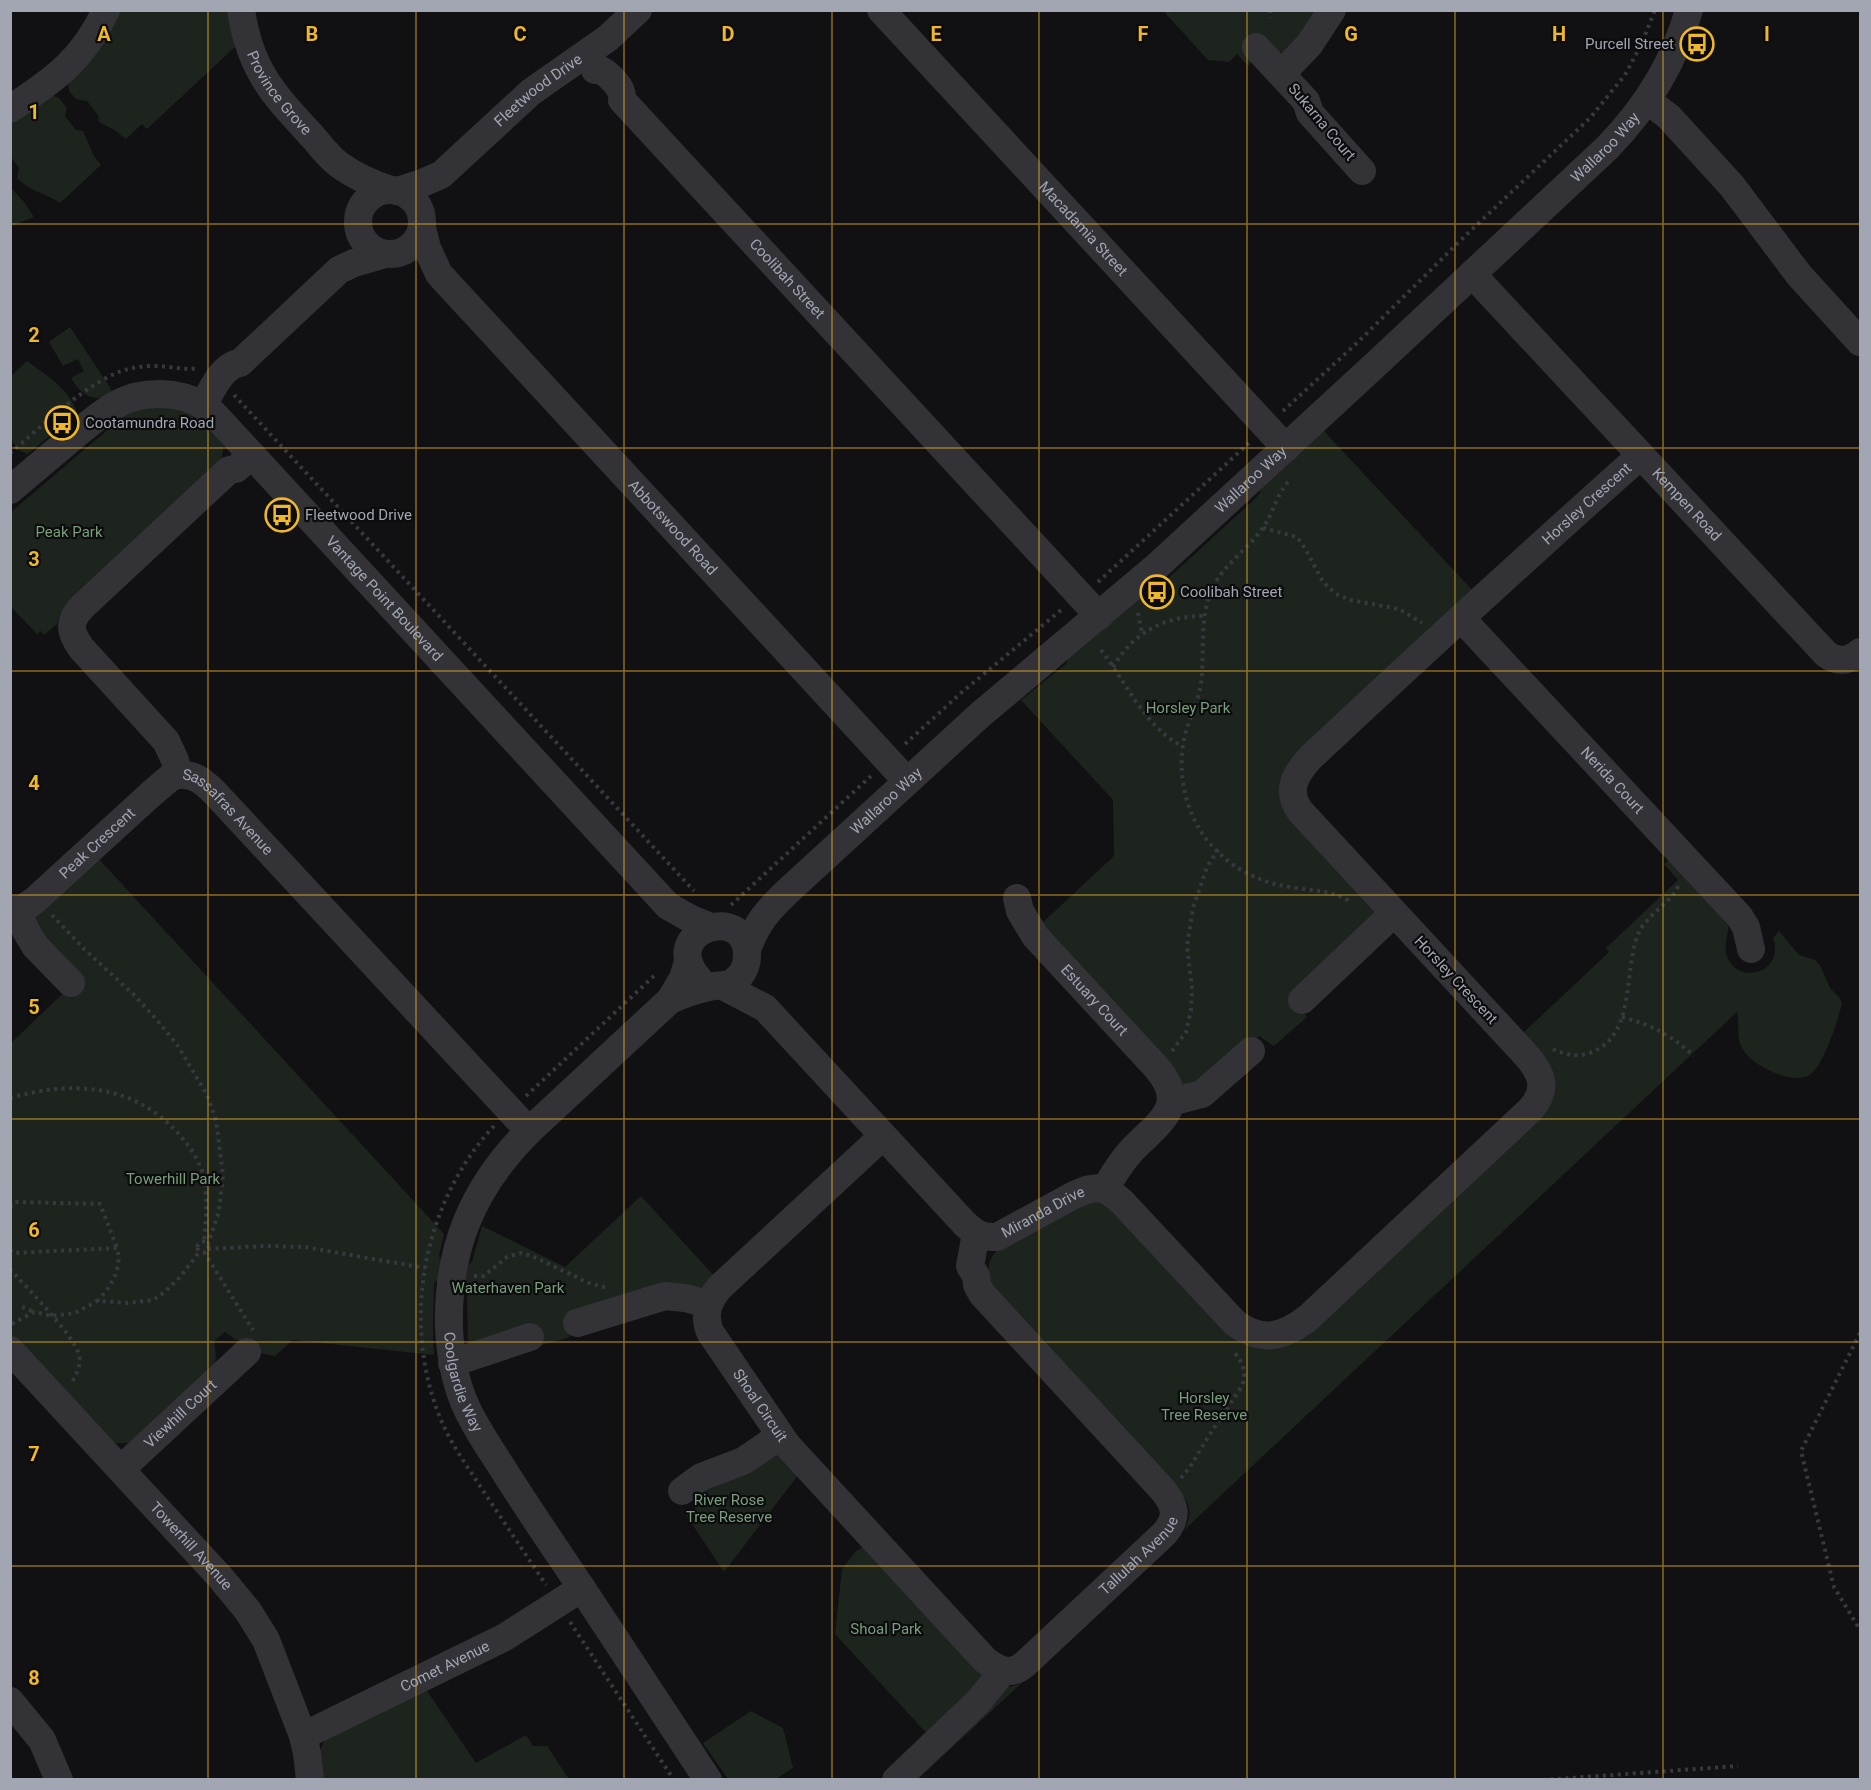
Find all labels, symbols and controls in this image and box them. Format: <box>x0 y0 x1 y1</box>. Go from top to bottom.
text: A <box>97 22 111 46</box>
text: B <box>306 22 318 46</box>
text: C <box>513 22 527 46</box>
text: D <box>722 22 735 46</box>
text: E <box>930 22 942 46</box>
text: F <box>1138 22 1149 46</box>
text: G <box>1344 22 1358 46</box>
text: H <box>1552 22 1566 46</box>
text: I <box>1764 22 1770 46</box>
bus stop icon: Purcell Street <box>1679 26 1715 62</box>
place label: Purcell Street <box>1585 35 1674 53</box>
street label: Province Grove <box>243 48 315 139</box>
street label: Fleetwood Drive <box>490 50 586 130</box>
street label: Sukarna Court <box>1285 80 1360 164</box>
text: 1 <box>28 100 40 124</box>
street label: Wallaroo Way <box>1567 109 1643 186</box>
street label: Macadamia Street <box>1035 178 1131 280</box>
street label: Coolibah Street <box>746 235 829 322</box>
text: 2 <box>28 323 40 347</box>
bus stop icon: Cootamundra Road <box>44 405 80 441</box>
place label: Cootamundra Road <box>85 414 214 432</box>
street label: Wallaroo Way <box>1211 442 1290 517</box>
street label: Horsley Crescent <box>1538 459 1635 549</box>
street label: Kempen Road <box>1648 464 1725 545</box>
street label: Abbotswood Road <box>625 476 721 579</box>
bus stop icon: Fleetwood Drive <box>264 497 300 533</box>
place label: Fleetwood Drive <box>305 506 412 524</box>
park label: Peak Park <box>35 523 103 541</box>
street label: Vantage Point Boulevard <box>322 532 446 665</box>
text: 3 <box>28 547 40 571</box>
bus stop icon: Coolibah Street <box>1139 574 1175 610</box>
place label: Coolibah Street <box>1180 583 1282 601</box>
park label: Horsley Park <box>1146 699 1231 717</box>
street label: Nerida Court <box>1577 743 1648 818</box>
street label: Wallaroo Way <box>847 764 926 838</box>
street label: Sassafras Avenue <box>181 766 277 859</box>
text: 4 <box>28 771 40 795</box>
street label: Peak Crescent <box>55 804 139 882</box>
street label: Horsley Crescent <box>1411 932 1501 1028</box>
street label: Estuary Court <box>1057 961 1132 1040</box>
text: 5 <box>28 995 40 1019</box>
park label: Towerhill Park <box>126 1170 221 1188</box>
street label: Miranda Drive <box>998 1182 1087 1242</box>
text: 6 <box>28 1218 40 1242</box>
park label: Waterhaven Park <box>452 1279 565 1297</box>
street label: Coolgardie Way <box>440 1331 486 1435</box>
street label: Shoal Circuit <box>729 1366 791 1445</box>
street label: Viewhill Court <box>140 1376 220 1452</box>
park label: Horsley Tree Reserve <box>1161 1389 1247 1424</box>
text: 7 <box>28 1442 40 1466</box>
park label: River Rose Tree Reserve <box>686 1491 772 1526</box>
street label: Towerhill Avenue <box>146 1498 236 1594</box>
street label: Tallulah Avenue <box>1095 1514 1182 1599</box>
park label: Shoal Park <box>850 1620 922 1638</box>
street label: Comet Avenue <box>397 1637 493 1696</box>
text: 8 <box>28 1666 40 1690</box>

